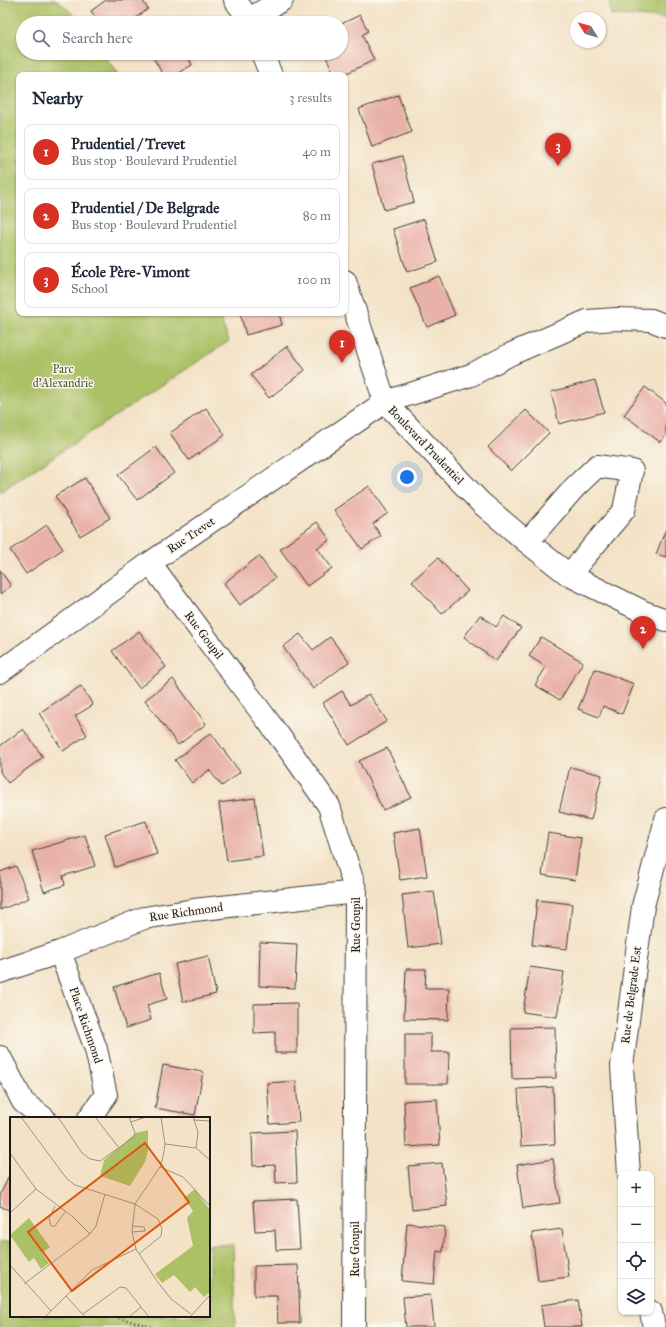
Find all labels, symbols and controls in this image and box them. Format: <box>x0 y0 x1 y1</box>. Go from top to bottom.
north arrow <box>570 12 606 48</box>
search box <box>16 16 348 60</box>
icon: search <box>30 27 52 49</box>
text: Search here <box>62 29 133 47</box>
text: Nearby <box>32 88 83 109</box>
text: 3 results <box>289 90 332 106</box>
pin: 3 <box>545 133 571 166</box>
text: Prudentiel / Trevet <box>71 135 185 153</box>
text: 1 <box>43 144 49 160</box>
text: 40 m <box>302 144 331 160</box>
text: Bus stop · Boulevard Prudentiel <box>71 153 237 169</box>
text: Prudentiel / De Belgrade <box>71 199 219 217</box>
text: 2 <box>43 208 49 224</box>
text: 80 m <box>303 208 331 224</box>
text: Bus stop · Boulevard Prudentiel <box>71 217 237 233</box>
text: École Père-Vimont <box>71 263 190 281</box>
text: 3 <box>43 272 49 288</box>
text: 100 m <box>297 272 331 288</box>
text: School <box>71 281 108 297</box>
pin: 1 <box>329 330 355 363</box>
park label: Parc d'Alexandrie <box>33 362 93 390</box>
street label: Boulevard Prudentiel <box>385 403 467 488</box>
your location <box>397 467 417 487</box>
street label: Rue Trevet <box>165 514 218 556</box>
street label: Rue Goupil <box>182 608 227 662</box>
pin: 2 <box>630 616 656 649</box>
street label: Rue Goupil <box>349 896 363 953</box>
street label: Rue Richmond <box>148 900 224 924</box>
street label: Rue de Belgrade Est <box>618 945 645 1045</box>
street label: Place Richmond <box>66 985 106 1065</box>
inset map <box>10 1117 210 1317</box>
map controls <box>618 1171 654 1315</box>
button: + <box>618 1171 654 1207</box>
button: − <box>618 1207 654 1243</box>
street label: Rue Goupil <box>348 1220 362 1277</box>
button: locate <box>618 1243 654 1279</box>
button: layers <box>618 1279 654 1315</box>

